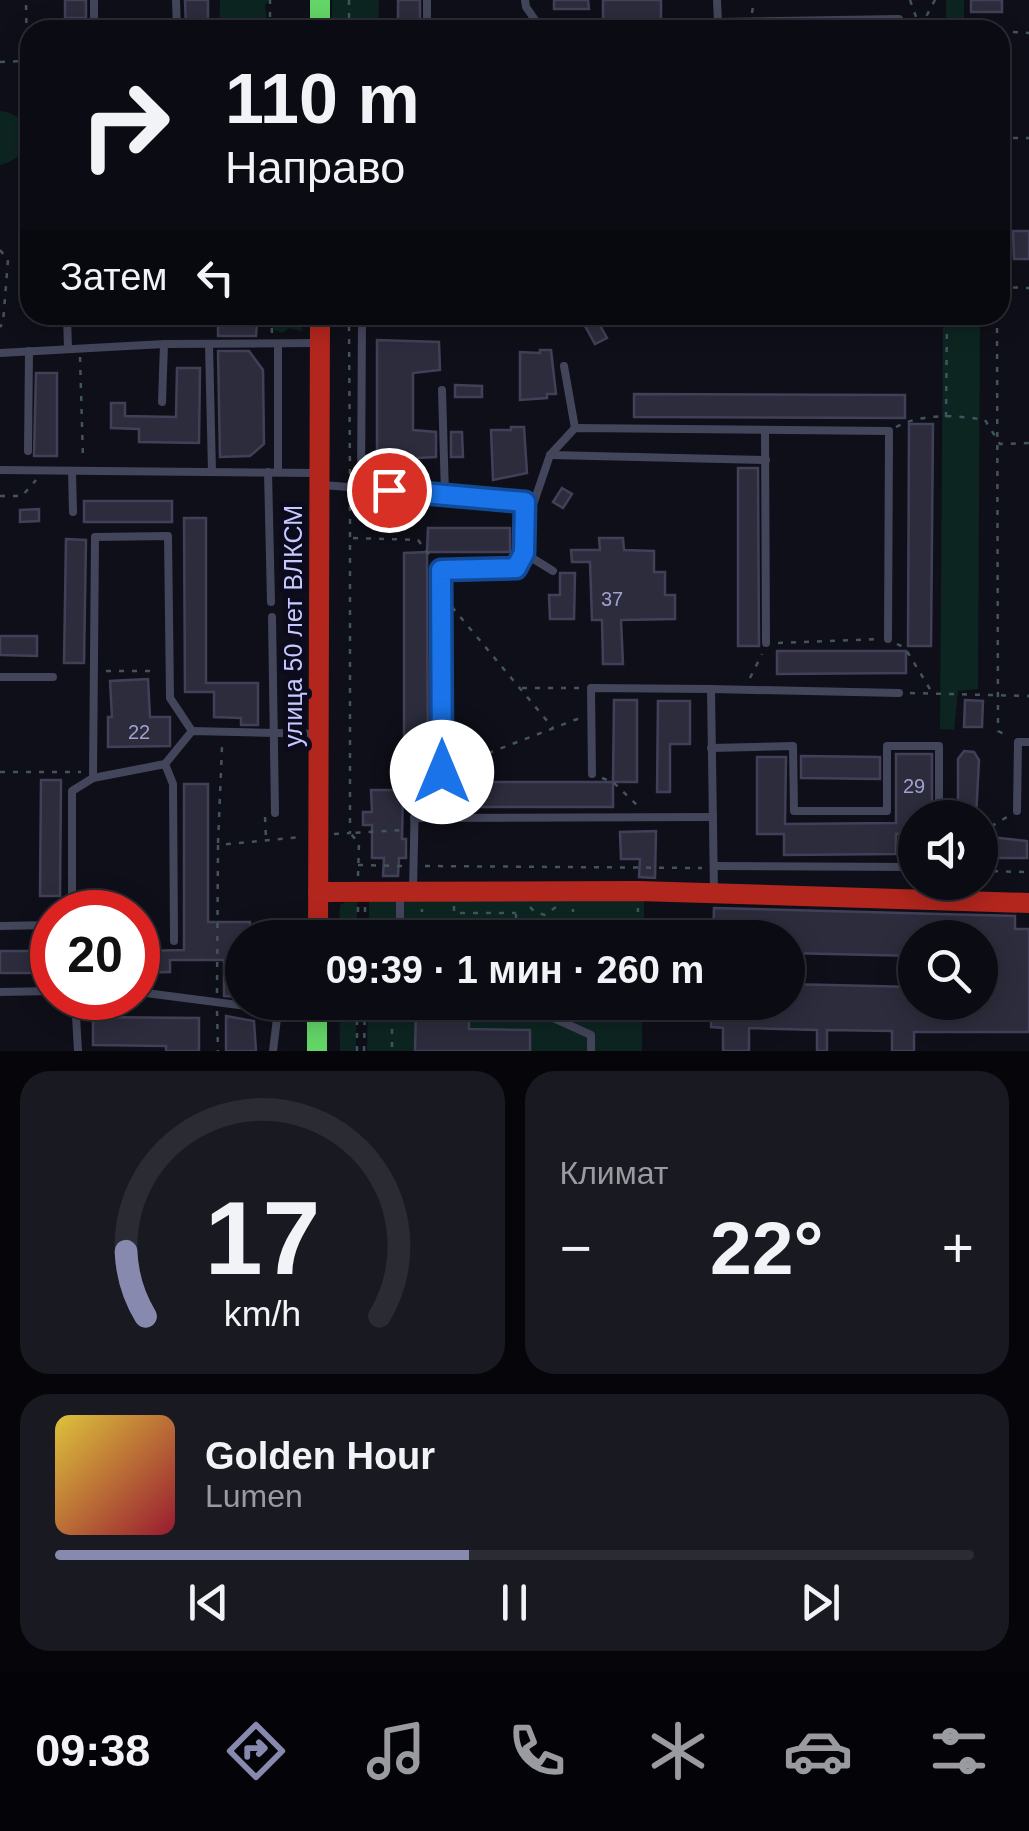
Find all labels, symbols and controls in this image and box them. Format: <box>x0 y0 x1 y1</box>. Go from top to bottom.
icon: right <box>60 60 190 190</box>
text: 110 m <box>225 60 420 138</box>
text: Направо <box>225 142 405 193</box>
icon: left <box>188 250 243 305</box>
text: Затем <box>60 256 168 298</box>
pin <box>347 448 432 533</box>
icon: arrive <box>362 463 417 518</box>
street label: улица 50 лет ВЛКСМ <box>279 505 307 747</box>
house number: 37 <box>601 588 623 610</box>
position arrow <box>390 720 494 824</box>
house number: 22 <box>128 721 150 743</box>
house number: 29 <box>903 775 925 797</box>
map controls <box>898 800 998 1020</box>
button: sound <box>898 800 998 900</box>
speed limit sign: 20 <box>30 890 160 1020</box>
button: search <box>898 920 998 1020</box>
text: 09:39 · 1 мин · 260 m <box>326 949 704 991</box>
text: Климат <box>560 1155 668 1191</box>
text: 17 <box>204 1180 320 1296</box>
text: 22° <box>710 1206 823 1290</box>
text: − <box>560 1217 592 1279</box>
text: + <box>942 1217 974 1279</box>
text: km/h <box>224 1294 301 1334</box>
text: Golden Hour <box>205 1435 435 1477</box>
text: Lumen <box>205 1478 303 1514</box>
icon: previous <box>181 1575 236 1630</box>
icon: pause <box>487 1575 542 1630</box>
icon: next <box>793 1575 848 1630</box>
icon: directions <box>221 1716 291 1786</box>
icon: music <box>361 1716 431 1786</box>
icon: phone <box>502 1716 572 1786</box>
icon: climate <box>643 1716 713 1786</box>
icon: car <box>783 1716 853 1786</box>
icon: filters <box>924 1716 994 1786</box>
text: 09:38 <box>35 1725 150 1776</box>

